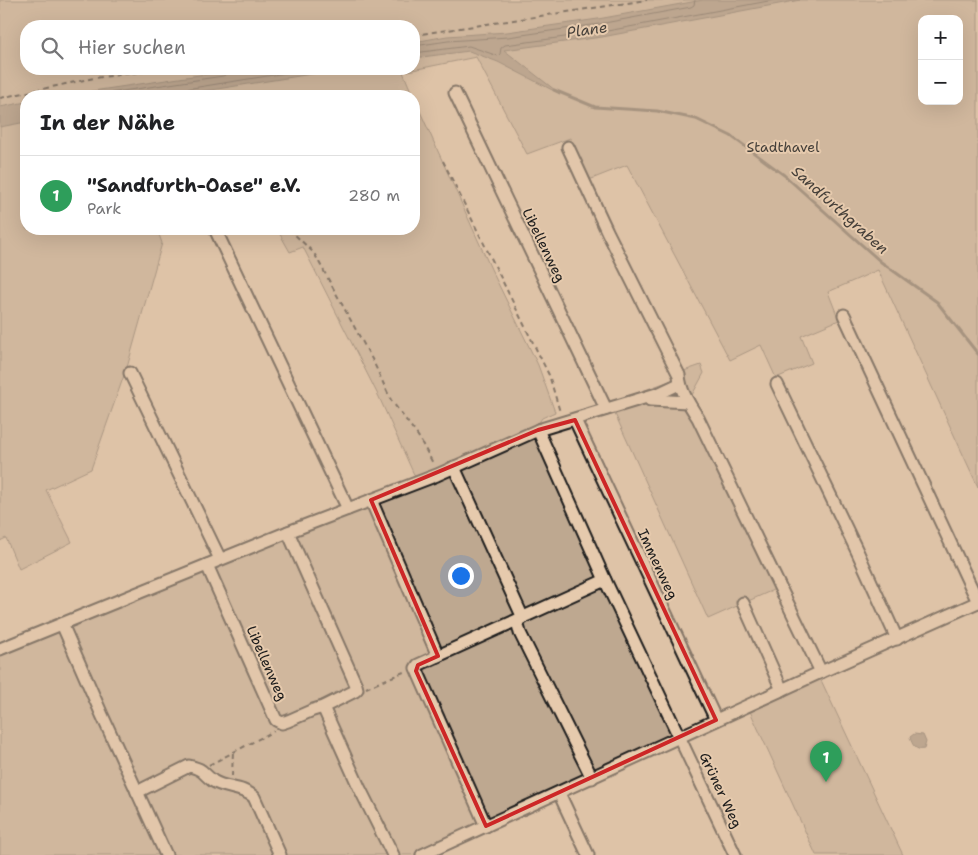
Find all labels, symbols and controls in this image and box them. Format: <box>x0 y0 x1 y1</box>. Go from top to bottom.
map controls <box>918 15 963 105</box>
button: + <box>918 15 963 60</box>
water label: Plane <box>565 17 609 43</box>
search box <box>20 20 420 75</box>
icon: search <box>38 34 66 62</box>
text: Hier suchen <box>78 35 186 60</box>
button: − <box>918 60 963 105</box>
text: In der Nähe <box>40 109 175 137</box>
park label: Stadthavel <box>747 138 820 156</box>
water label: Sandfurthgraben <box>787 161 893 259</box>
text: "Sandfurth-Oase" e.V. <box>87 173 301 198</box>
text: 1 <box>52 185 60 206</box>
text: 280 m <box>348 185 400 206</box>
text: Park <box>87 198 121 219</box>
street label: Libellenweg <box>518 205 570 285</box>
street label: Immenweg <box>634 526 682 602</box>
your location <box>448 563 474 589</box>
street label: Libellenweg <box>243 623 291 703</box>
pin: 1 <box>810 741 842 782</box>
street label: Grüner Weg <box>696 749 746 831</box>

